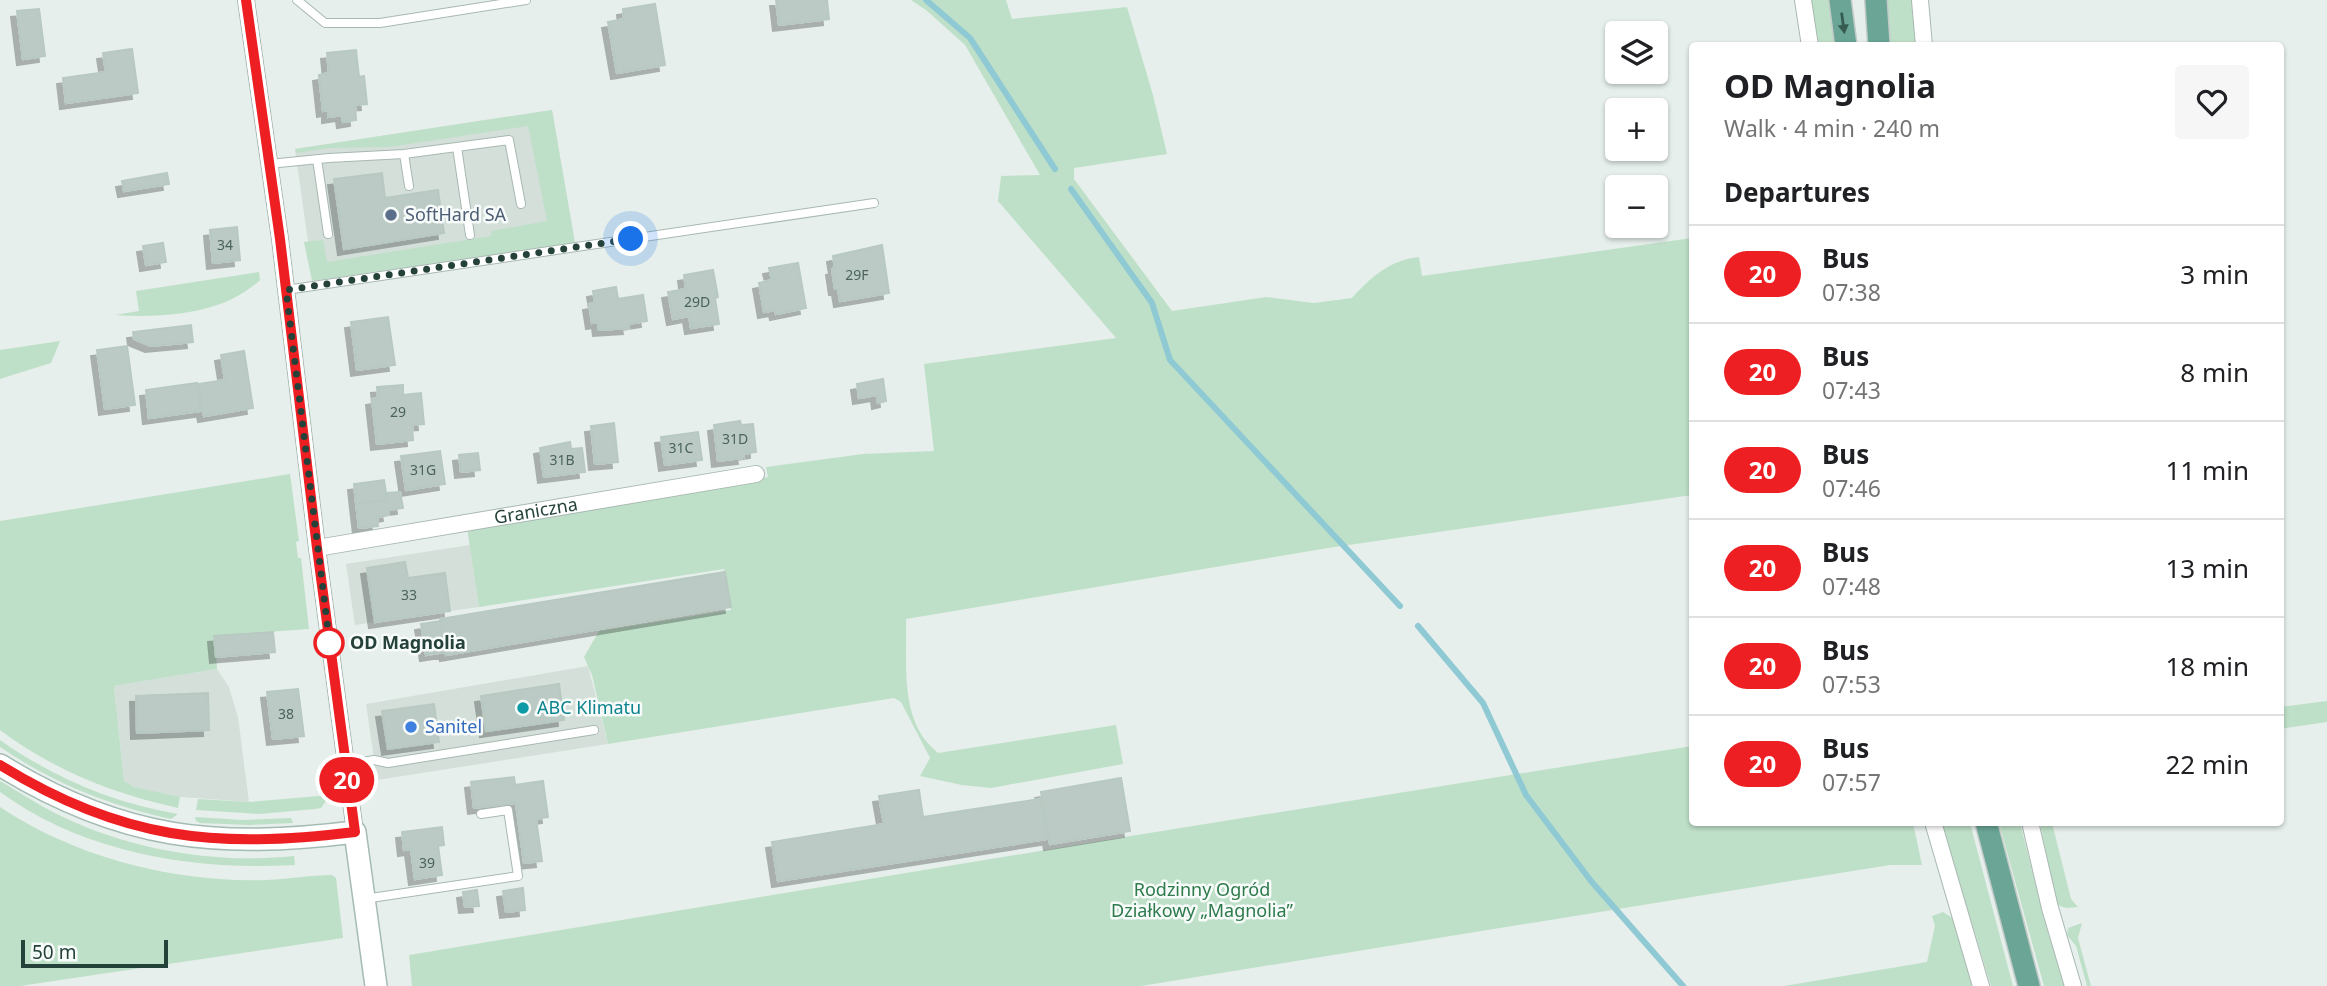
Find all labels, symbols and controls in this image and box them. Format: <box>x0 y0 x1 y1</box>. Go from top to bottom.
one-way arrow <box>1838 12 1849 34</box>
map controls <box>1605 21 1668 238</box>
button: layers <box>1605 21 1668 84</box>
text: OD Magnolia <box>1724 63 1936 108</box>
button: heart <box>2175 65 2249 139</box>
button: + <box>1605 98 1668 161</box>
text: Walk · 4 min · 240 m <box>1724 112 1940 144</box>
text: Departures <box>1724 174 1870 210</box>
button: − <box>1605 175 1668 238</box>
place label: SoftHard SA <box>405 202 507 226</box>
marker: SoftHard SA <box>383 207 399 223</box>
your location <box>613 221 648 256</box>
house number: 34 <box>217 235 233 254</box>
text: Bus <box>1822 240 1869 276</box>
text: 3 min <box>2180 256 2249 292</box>
text: 20 <box>1749 257 1776 290</box>
house number: 29F <box>845 265 869 284</box>
text: 07:38 <box>1822 276 1881 308</box>
house number: 29D <box>684 292 710 311</box>
text: Bus <box>1822 338 1869 374</box>
text: 8 min <box>2180 354 2249 390</box>
text: 20 <box>1749 355 1776 388</box>
text: 07:43 <box>1822 374 1881 406</box>
house number: 29 <box>390 402 406 421</box>
house number: 31D <box>722 429 748 448</box>
text: Bus <box>1822 436 1869 472</box>
house number: 31C <box>669 438 694 457</box>
house number: 31B <box>549 450 575 469</box>
text: 11 min <box>2165 452 2249 488</box>
text: 20 <box>1749 453 1776 486</box>
house number: 31G <box>410 460 436 479</box>
text: 07:46 <box>1822 472 1881 504</box>
street label: Graniczna <box>492 491 579 529</box>
text: Bus <box>1822 534 1869 570</box>
text: 13 min <box>2165 550 2249 586</box>
text: 20 <box>1749 551 1776 584</box>
text: 07:48 <box>1822 570 1881 602</box>
house number: 33 <box>401 585 417 604</box>
marker: OD Magnolia <box>314 628 344 658</box>
place label: OD Magnolia <box>350 630 466 654</box>
text: Bus <box>1822 632 1869 668</box>
text: 18 min <box>2165 648 2249 684</box>
text: 20 <box>1749 649 1776 682</box>
text: 07:53 <box>1822 668 1881 700</box>
place label: ABC Klimatu <box>537 695 641 719</box>
marker: ABC Klimatu <box>515 700 531 716</box>
house number: 38 <box>278 704 294 723</box>
place label: Sanitel <box>425 714 482 738</box>
marker: Sanitel <box>403 719 419 735</box>
text: Bus <box>1822 730 1869 766</box>
text: 22 min <box>2165 746 2249 782</box>
text: 20 <box>1749 747 1776 780</box>
line badge: 20 <box>316 757 378 803</box>
text: 20 <box>333 763 361 796</box>
text: 07:57 <box>1822 766 1881 798</box>
house number: 39 <box>419 853 435 872</box>
park label: Rodzinny Ogród Działkowy „Magnolia” <box>1111 877 1293 922</box>
scale bar <box>21 937 168 969</box>
text: 50 m <box>32 939 76 965</box>

